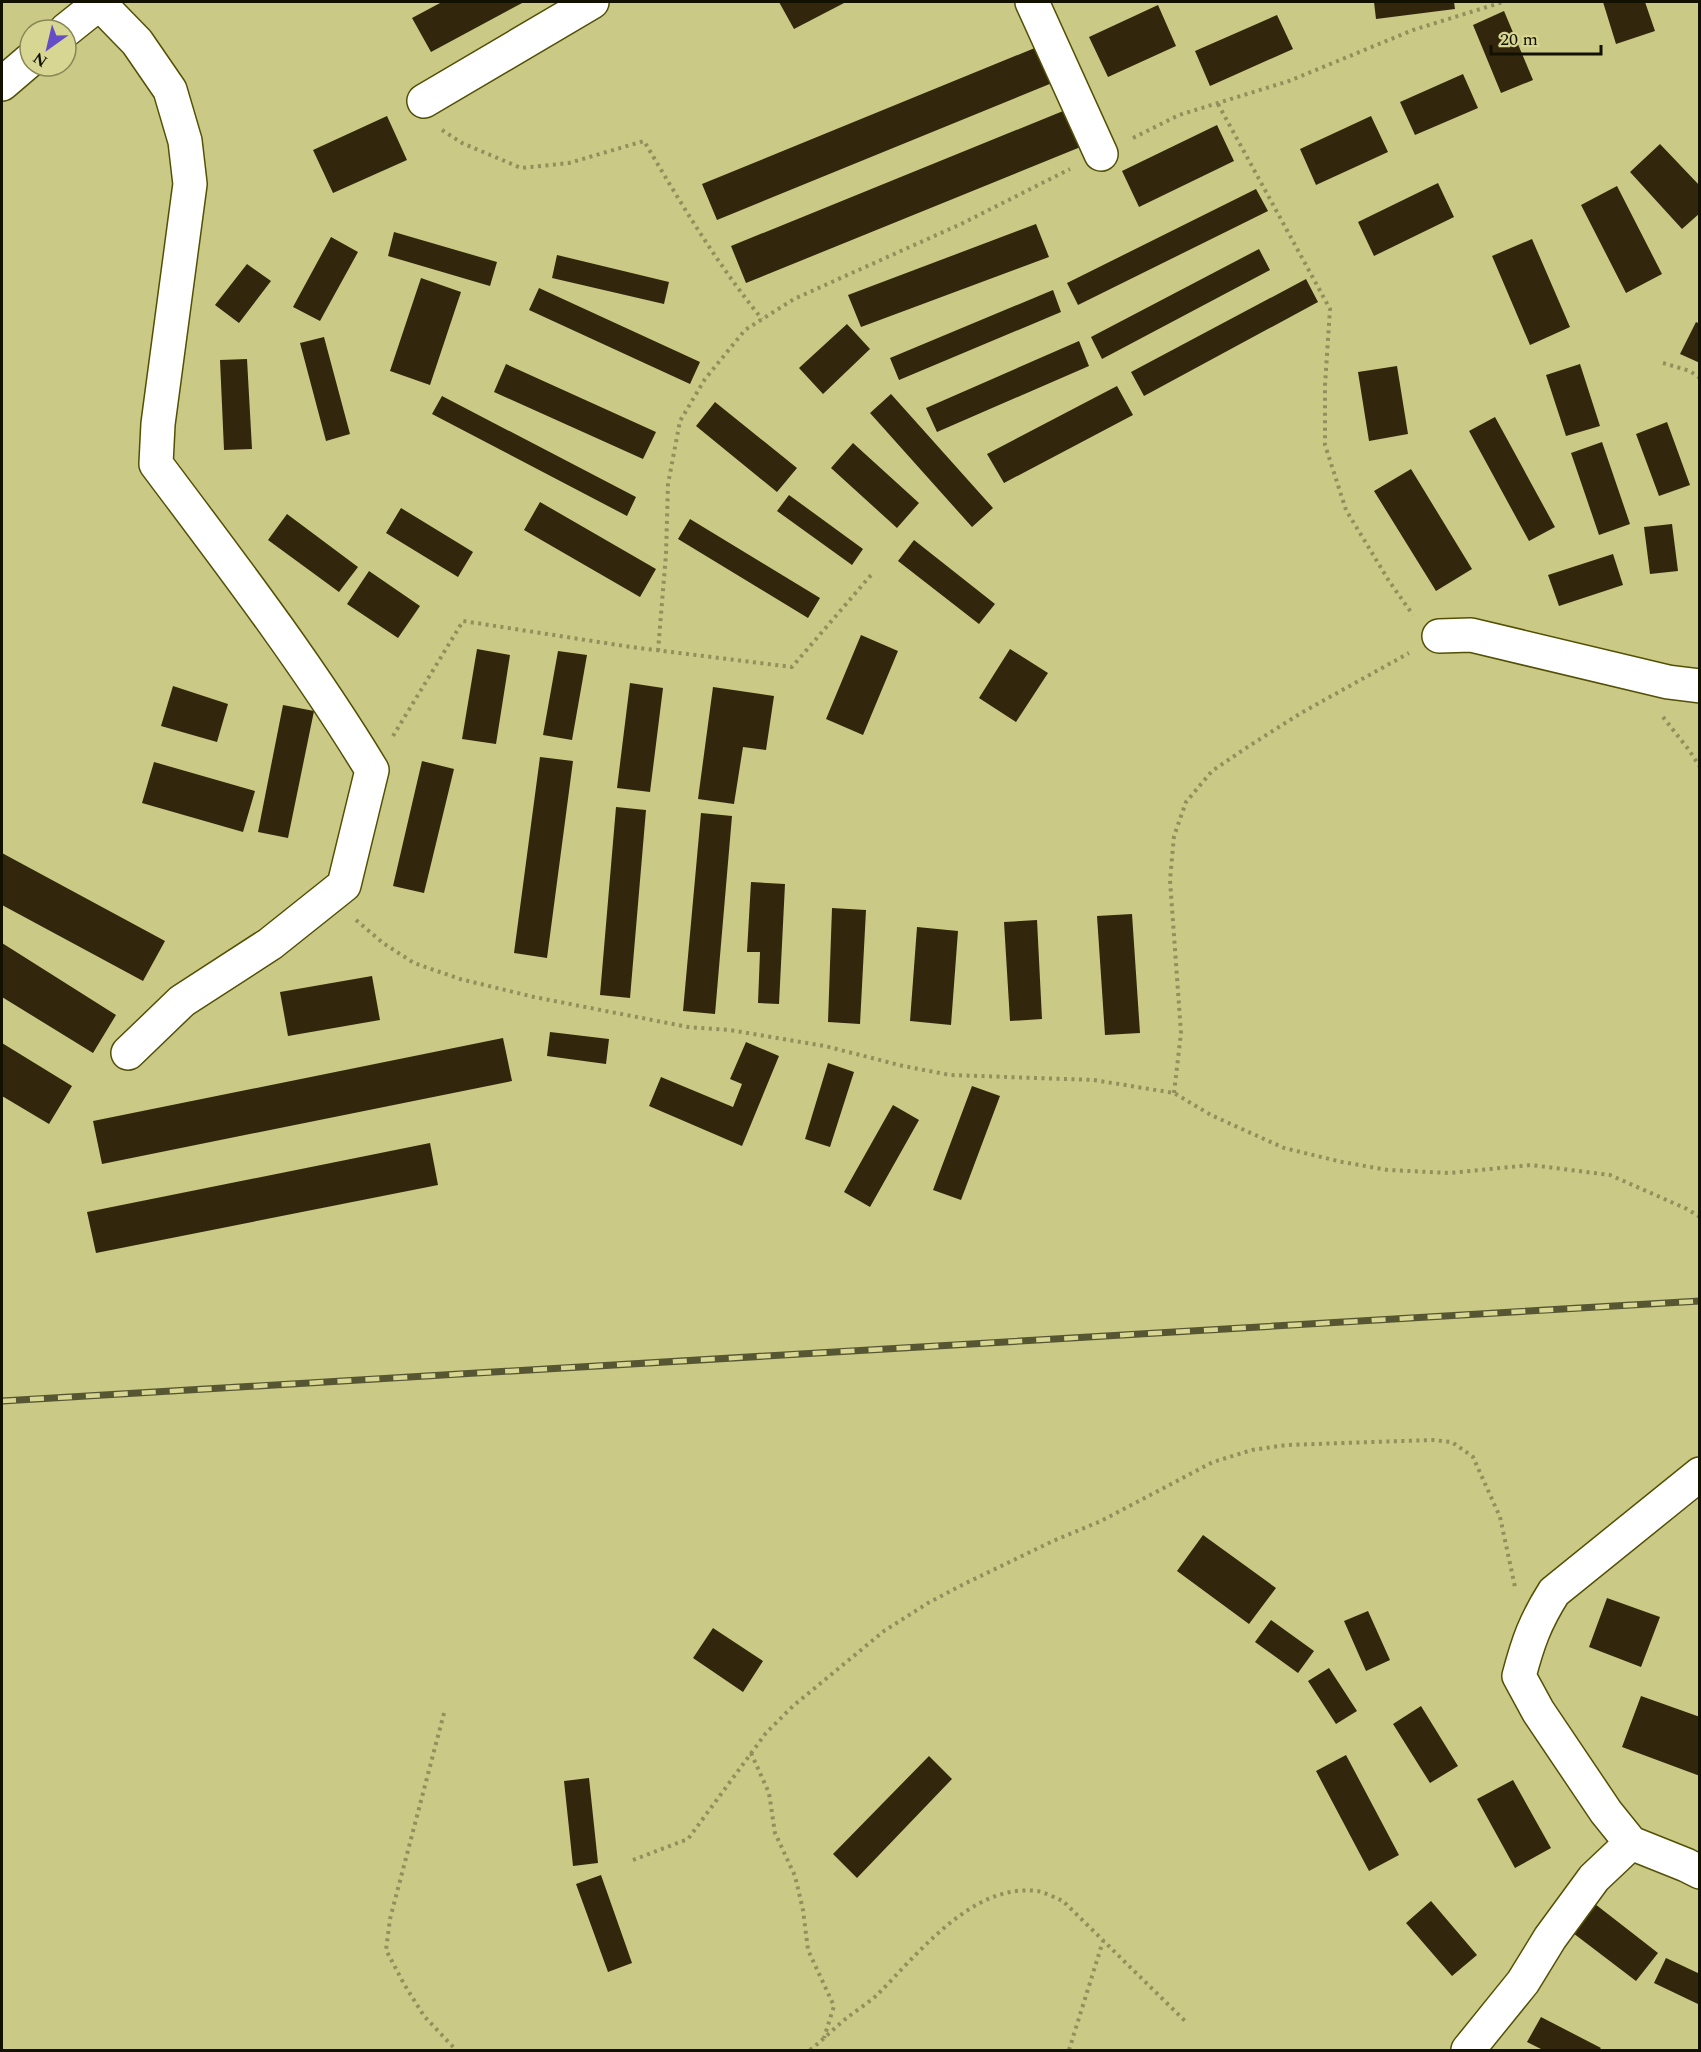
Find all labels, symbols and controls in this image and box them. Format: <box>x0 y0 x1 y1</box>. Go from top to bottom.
north arrow <box>18 18 78 78</box>
scale bar <box>1491 18 1600 56</box>
text: 20 m <box>1500 26 1538 53</box>
text: N <box>28 46 52 73</box>

